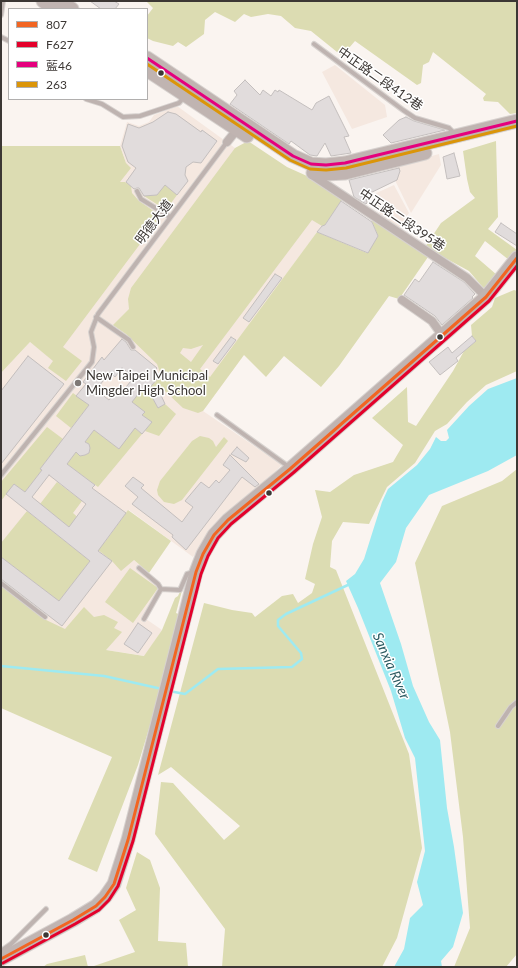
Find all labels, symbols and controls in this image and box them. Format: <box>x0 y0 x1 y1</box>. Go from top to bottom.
legend <box>8 8 148 100</box>
text: 807 <box>46 17 67 32</box>
text: F627 <box>46 37 74 52</box>
street label: 中正路二段412巷 <box>334 44 426 114</box>
text: 藍46 <box>46 58 72 73</box>
unlabelled marker <box>156 68 166 78</box>
text: 263 <box>46 77 67 92</box>
street label: 中正路二段395巷 <box>356 185 448 255</box>
street label: 明德大道 <box>132 197 176 247</box>
unlabelled marker <box>435 332 445 342</box>
place label: New Taipei Municipal Mingder High School <box>86 368 208 399</box>
marker: New Taipei Municipal Mingder High School <box>73 378 83 388</box>
unlabelled marker <box>264 488 274 498</box>
water label: Sanxia River <box>369 630 413 702</box>
unlabelled marker <box>41 930 51 940</box>

